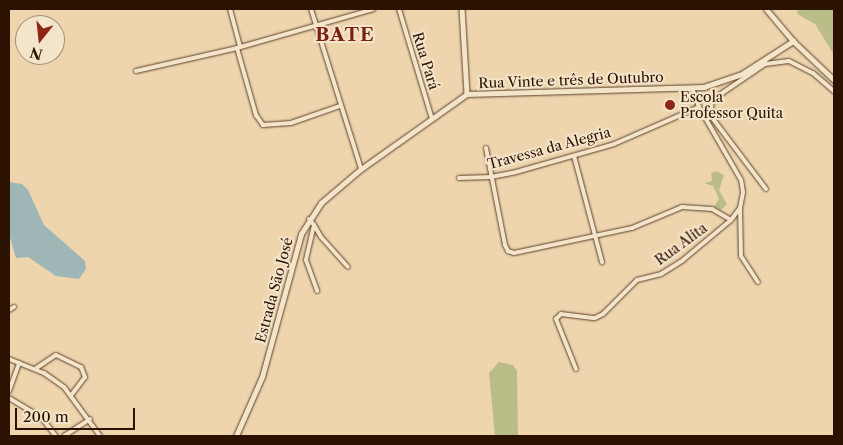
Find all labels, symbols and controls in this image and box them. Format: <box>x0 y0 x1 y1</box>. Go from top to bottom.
north arrow <box>15 15 65 65</box>
district label: BATE <box>315 24 375 46</box>
street label: Rua Pará <box>409 30 443 92</box>
text: N <box>28 43 44 64</box>
street label: Rua Vinte e três de Outubro <box>478 68 664 92</box>
place label: Escola Professor Quita <box>680 89 783 121</box>
marker: Escola Professor Quita <box>664 99 676 111</box>
street label: Travessa da Alegria <box>485 123 613 173</box>
street label: Rua Alita <box>651 219 711 269</box>
street label: Estrada São José <box>252 235 296 345</box>
scale bar <box>18 398 138 430</box>
text: 200 m <box>23 407 69 426</box>

